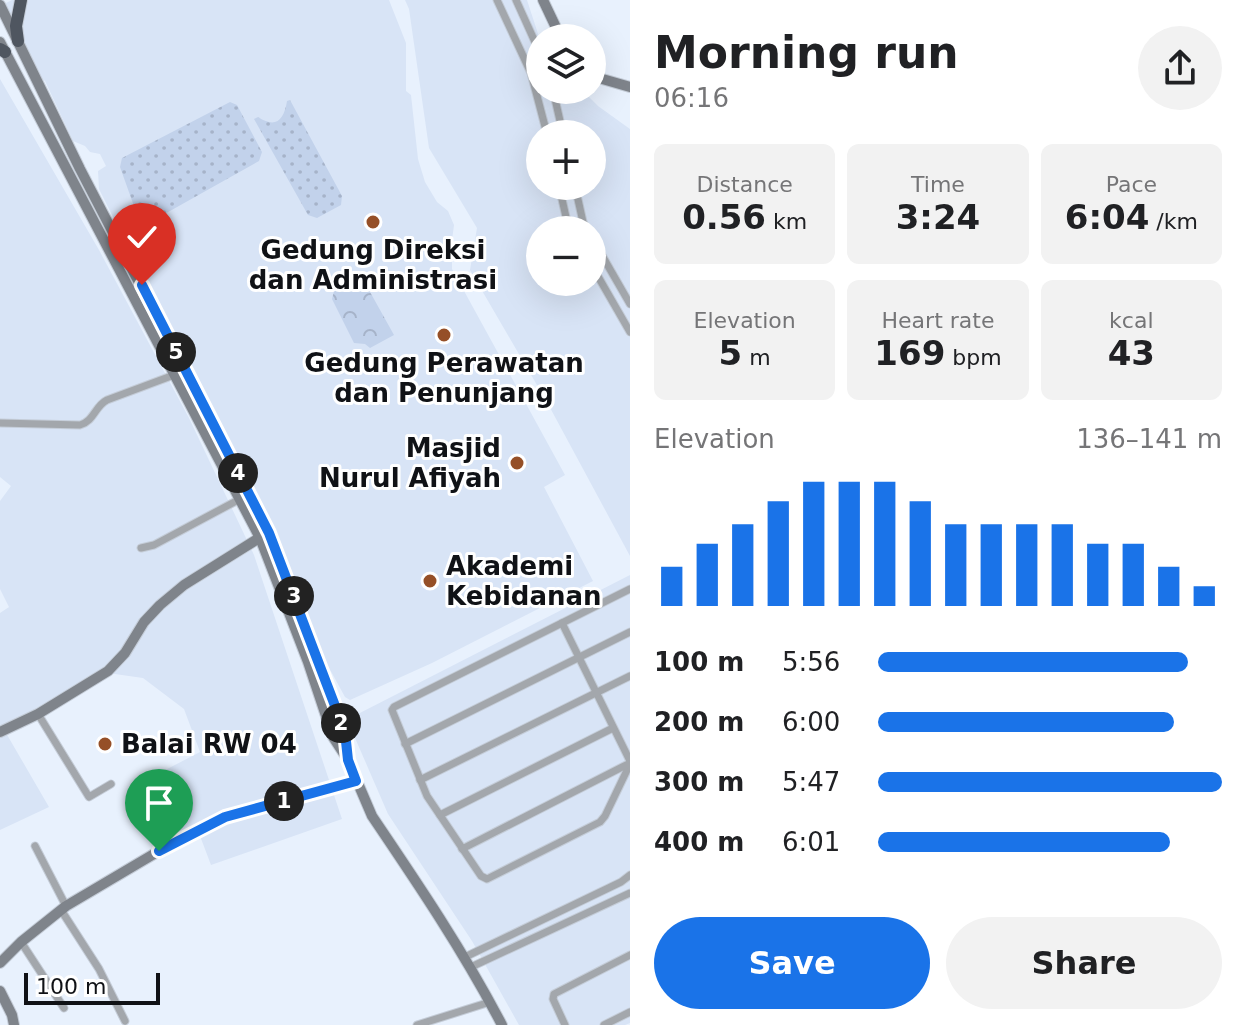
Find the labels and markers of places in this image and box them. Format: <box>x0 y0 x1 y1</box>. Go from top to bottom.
pin <box>108 203 176 285</box>
marker: Gedung Direksi dan Administrasi <box>364 213 382 231</box>
place label: Gedung Direksi dan Administrasi <box>249 235 497 295</box>
marker: Gedung Perawatan dan Penunjang <box>435 326 453 344</box>
pin: 5 <box>156 332 196 372</box>
place label: Gedung Perawatan dan Penunjang <box>304 348 584 408</box>
place label: Masjid Nurul Afiyah <box>319 433 501 493</box>
pin: 4 <box>218 453 258 493</box>
marker: Masjid Nurul Afiyah <box>508 454 526 472</box>
place label: Akademi Kebidanan <box>446 551 602 611</box>
marker: Akademi Kebidanan <box>421 572 439 590</box>
pin: 3 <box>274 576 314 616</box>
pin: 2 <box>321 703 361 743</box>
place label: Balai RW 04 <box>121 729 297 759</box>
marker: Balai RW 04 <box>96 735 114 753</box>
pin <box>125 769 193 851</box>
pin: 1 <box>264 781 304 821</box>

